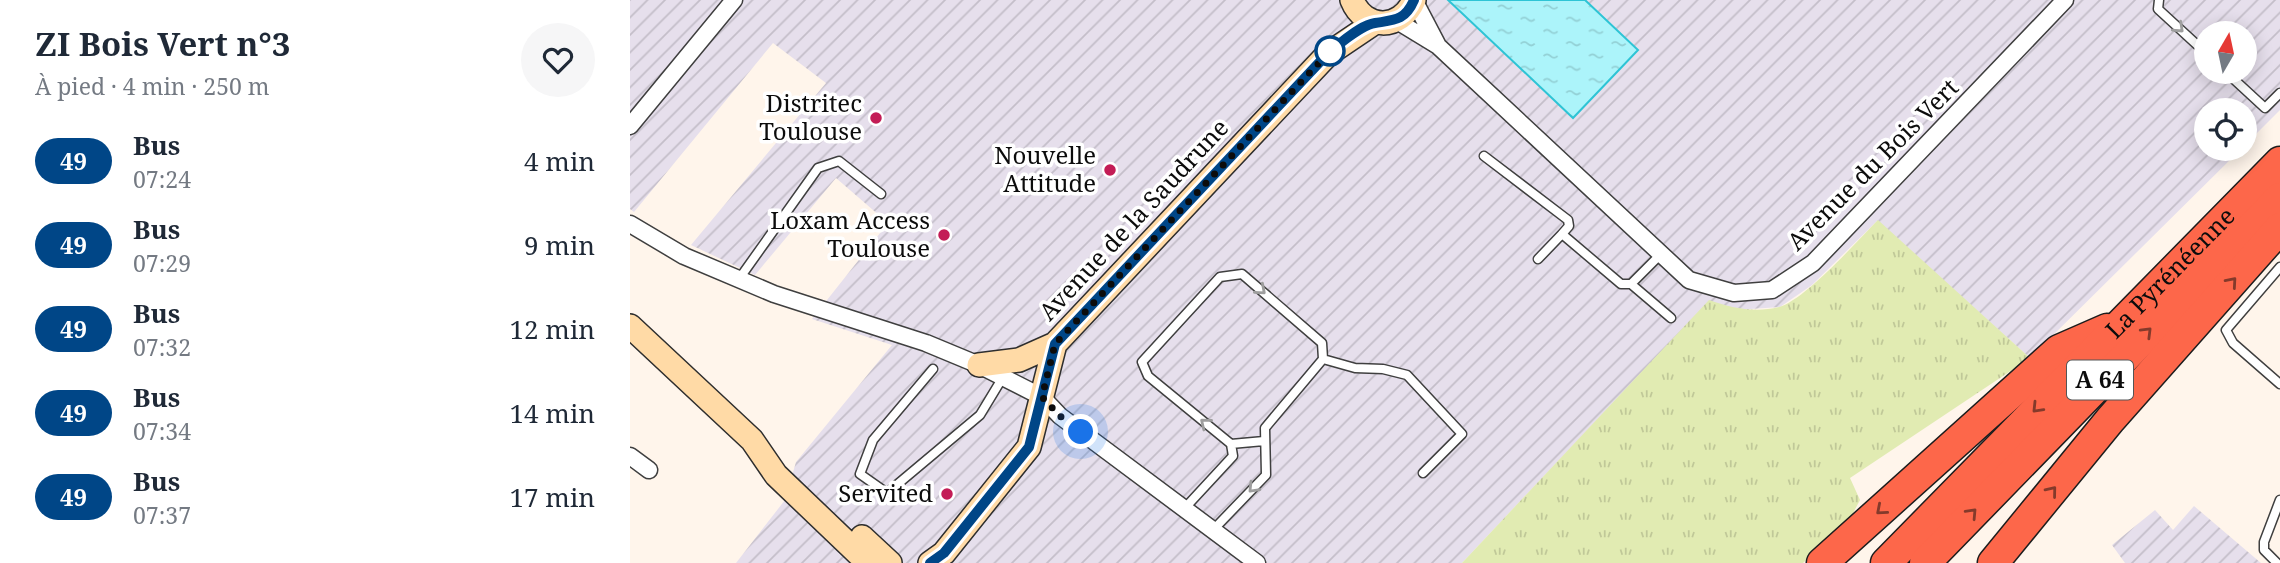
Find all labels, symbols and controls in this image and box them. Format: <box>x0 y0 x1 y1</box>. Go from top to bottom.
one-way arrow <box>2171 20 2184 33</box>
text: ZI Bois Vert n°3 <box>35 21 290 66</box>
north arrow <box>2194 21 2258 84</box>
map controls <box>2194 21 2257 161</box>
button: heart <box>521 23 595 97</box>
unlabelled marker <box>1315 36 1345 66</box>
text: À pied · 4 min · 250 m <box>35 70 270 102</box>
street label: Avenue du Bois Vert <box>1779 71 1965 257</box>
place label: Distritec Toulouse <box>759 86 862 147</box>
button: locate <box>2194 98 2257 161</box>
marker: Distritec Toulouse <box>868 110 884 126</box>
street label: Avenue de la Saudrune <box>1031 111 1235 327</box>
text: Bus <box>133 127 180 163</box>
place label: Nouvelle Attitude <box>994 138 1096 199</box>
text: 4 min <box>524 143 595 179</box>
text: 49 <box>60 144 87 177</box>
marker: Nouvelle Attitude <box>1102 162 1118 178</box>
text: 07:24 <box>133 163 191 195</box>
street label: La Pyrénéenne <box>2097 199 2241 345</box>
place label: Loxam Access Toulouse <box>770 203 930 264</box>
text: Bus <box>133 211 180 247</box>
text: 9 min <box>524 227 595 263</box>
marker: Loxam Access Toulouse <box>936 227 952 243</box>
text: 49 <box>60 228 87 261</box>
text: 07:29 <box>133 247 191 279</box>
one-way arrow <box>2224 277 2236 290</box>
one-way arrow <box>1253 282 1266 294</box>
text: Bus <box>133 295 180 331</box>
text: 12 min <box>510 311 595 347</box>
text: 49 <box>60 312 87 345</box>
one-way arrow <box>2138 327 2151 340</box>
text: 07:32 <box>133 331 191 363</box>
road number: A 64 <box>2067 360 2133 400</box>
text: Bus <box>133 379 180 415</box>
text: 14 min <box>510 395 595 431</box>
text: 49 <box>60 396 87 429</box>
one-way arrow <box>2033 400 2046 413</box>
your location <box>1063 414 1098 449</box>
text: 07:34 <box>133 415 191 447</box>
one-way arrow <box>1201 419 1213 432</box>
text: Bus <box>133 463 180 499</box>
place label: Servited <box>838 476 933 509</box>
text: 17 min <box>510 479 595 515</box>
text: 49 <box>60 480 87 513</box>
one-way arrow <box>1249 480 1262 493</box>
marker: Servited <box>939 486 955 502</box>
one-way arrow <box>2043 487 2056 499</box>
text: 07:37 <box>133 499 191 531</box>
one-way arrow <box>1876 502 1889 514</box>
one-way arrow <box>1964 508 1977 521</box>

